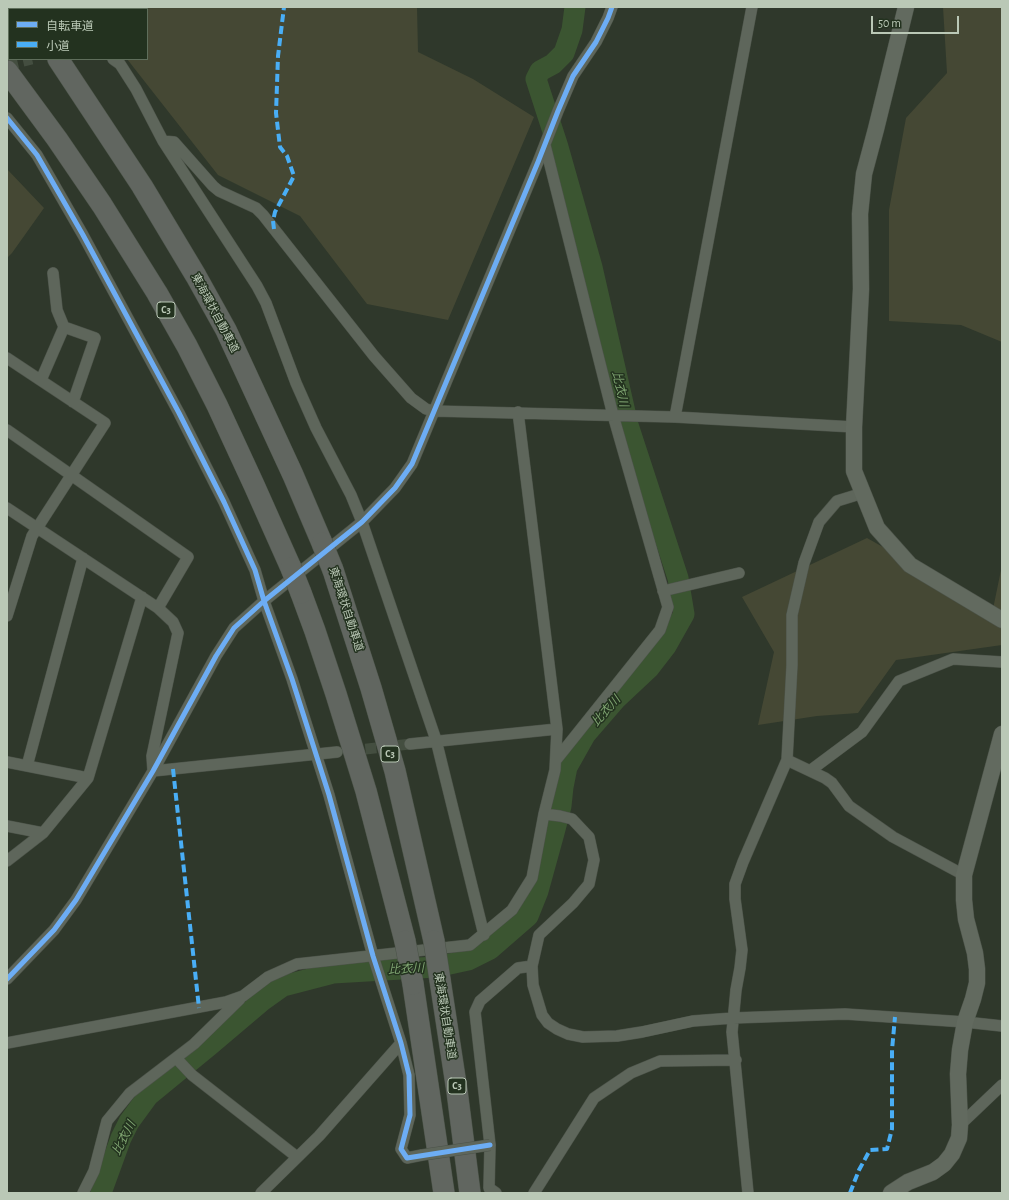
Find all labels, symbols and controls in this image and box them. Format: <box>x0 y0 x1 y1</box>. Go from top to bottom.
legend <box>8 8 148 60</box>
scale bar <box>873 8 961 34</box>
text: 50 m <box>878 17 901 29</box>
text: 自転車道 <box>46 20 94 32</box>
text: 小道 <box>46 40 70 52</box>
street label: 東海環状自動車道 <box>189 271 241 355</box>
road number: C3 <box>157 302 175 318</box>
water label: 比衣川 <box>609 370 631 408</box>
street label: 東海環状自動車道 <box>326 565 366 653</box>
water label: 比衣川 <box>589 693 623 729</box>
road number: C3 <box>381 746 399 762</box>
water label: 比衣川 <box>388 961 424 977</box>
street label: 東海環状自動車道 <box>432 972 458 1060</box>
road number: C3 <box>448 1078 466 1094</box>
water label: 比衣川 <box>109 1119 139 1157</box>

